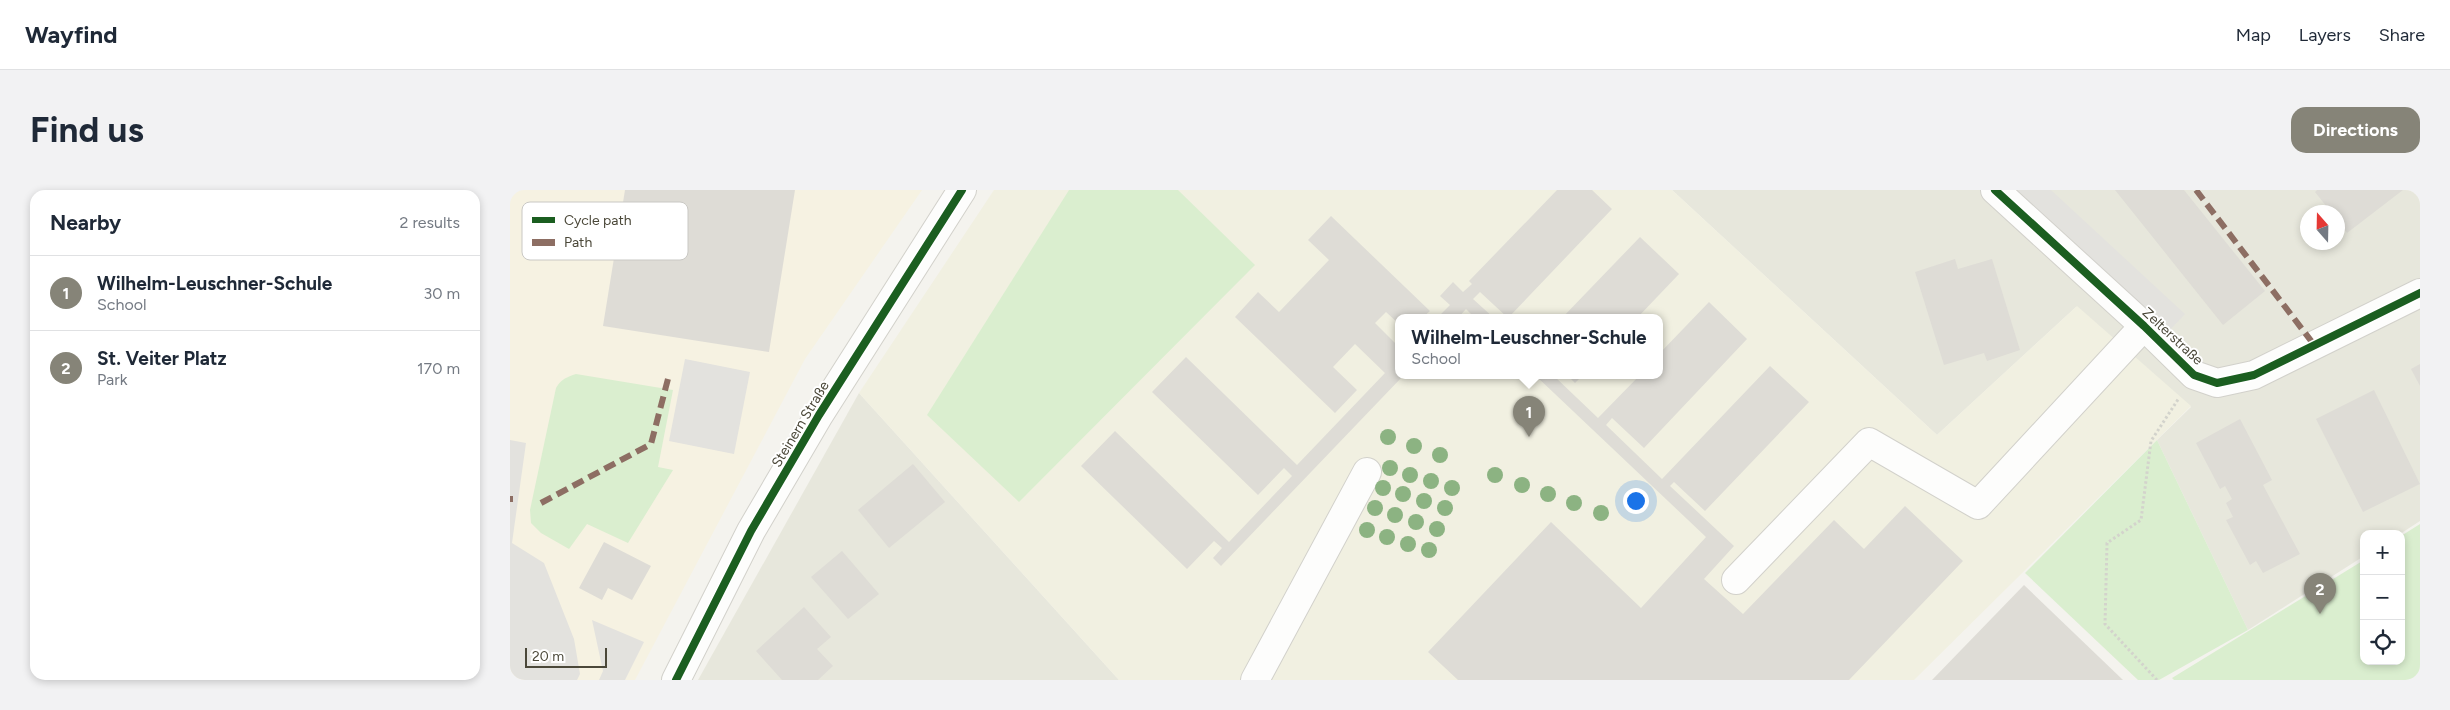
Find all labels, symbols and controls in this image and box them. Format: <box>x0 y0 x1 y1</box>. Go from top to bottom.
text: Wayfind <box>25 20 118 49</box>
text: Map <box>2236 24 2271 46</box>
text: Layers <box>2299 24 2351 46</box>
text: Share <box>2379 24 2425 46</box>
button: Directions <box>2291 107 2420 153</box>
text: Find us <box>30 109 144 151</box>
legend <box>522 202 688 260</box>
north arrow <box>2300 205 2345 250</box>
text: Nearby <box>50 210 121 235</box>
text: Cycle path <box>564 212 632 229</box>
text: 2 results <box>400 213 460 232</box>
text: Path <box>564 234 592 251</box>
text: Wilhelm-Leuschner-Schule <box>97 272 332 295</box>
text: 1 <box>63 284 69 303</box>
text: 30 m <box>423 284 460 303</box>
text: School <box>97 295 147 314</box>
street label: Zelterstraße <box>2139 304 2207 369</box>
popup <box>1395 314 1663 379</box>
text: Wilhelm-Leuschner-Schule <box>1411 326 1647 349</box>
text: St. Veiter Platz <box>97 347 227 370</box>
text: School <box>1411 349 1461 368</box>
text: 2 <box>61 359 71 378</box>
text: 170 m <box>417 359 460 378</box>
text: Park <box>97 370 127 389</box>
street label: Steinern Straße <box>768 378 833 470</box>
pin: 1 <box>1513 396 1545 437</box>
your location <box>1623 488 1649 514</box>
map controls <box>2360 530 2405 665</box>
button: + <box>2360 530 2405 575</box>
pin: 2 <box>2304 573 2336 614</box>
button: − <box>2360 575 2405 620</box>
button: locate <box>2360 620 2405 665</box>
scale bar <box>525 645 608 668</box>
text: 20 m <box>532 648 564 665</box>

